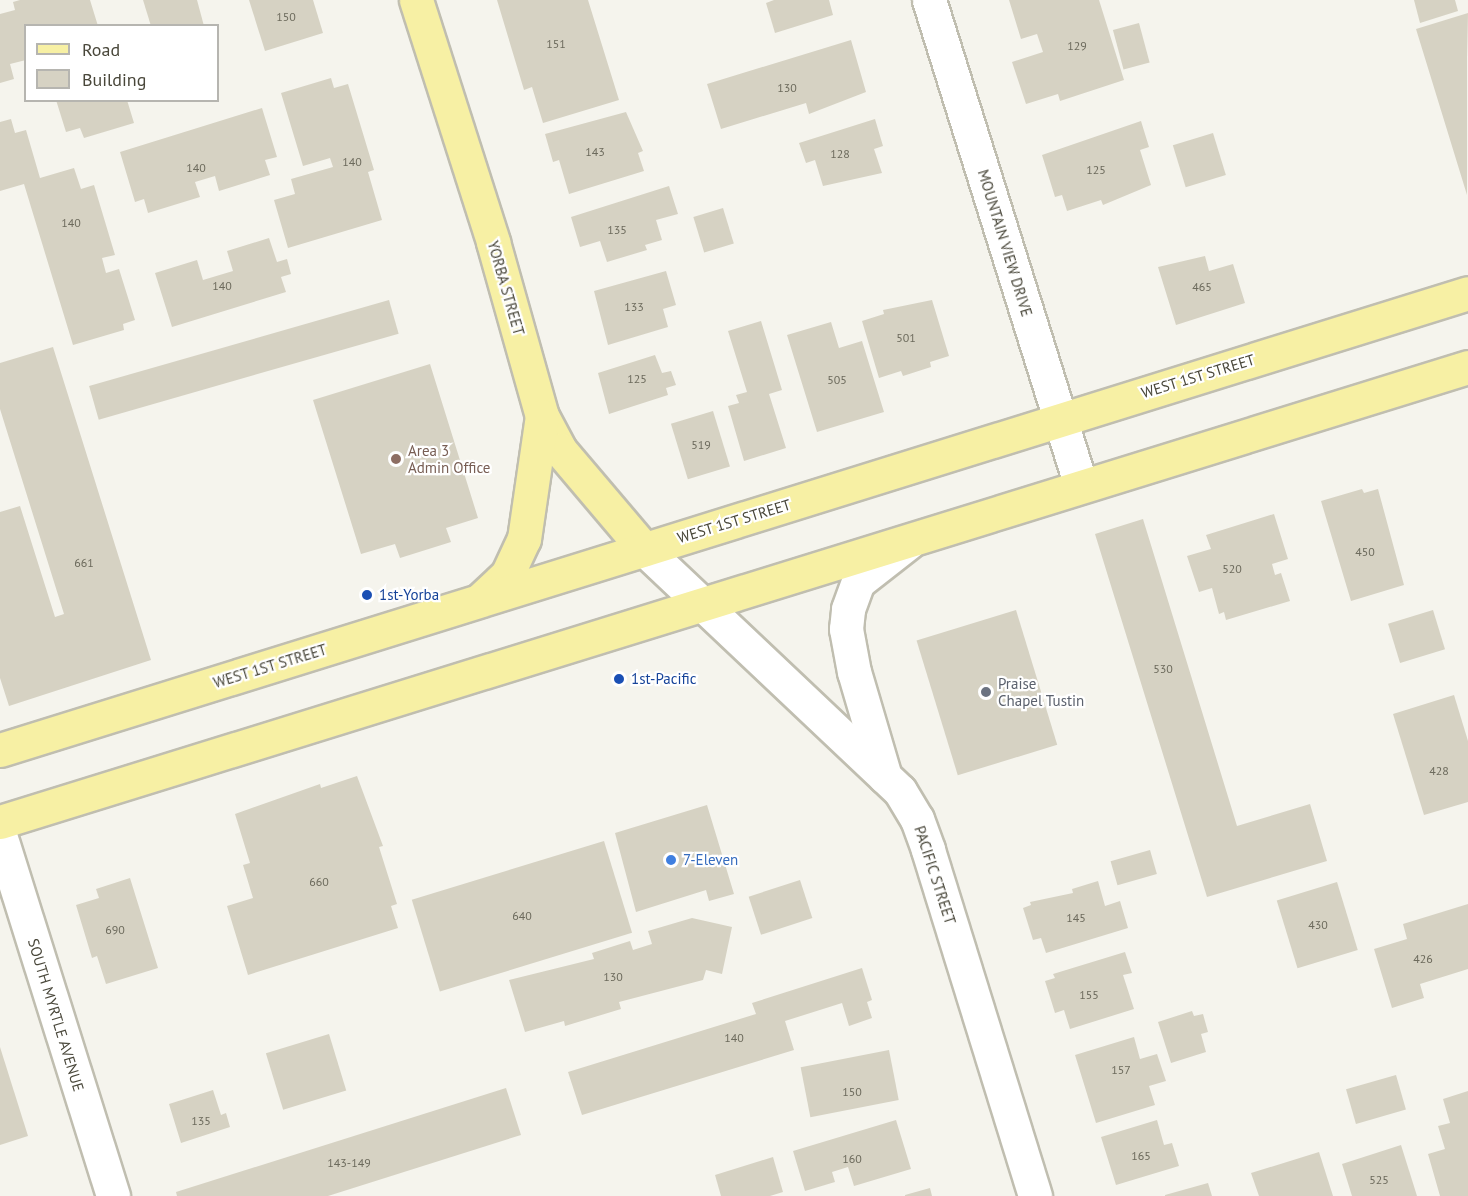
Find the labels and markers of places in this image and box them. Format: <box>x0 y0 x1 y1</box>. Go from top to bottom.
place label: Area 3 Admin Office <box>408 441 490 476</box>
marker: Area 3 Admin Office <box>389 452 403 466</box>
place label: 1st-Yorba <box>379 586 439 604</box>
marker: 1st-Yorba <box>360 588 374 602</box>
place label: 1st-Pacific <box>631 670 696 688</box>
marker: 1st-Pacific <box>612 672 626 686</box>
place label: Praise Chapel Tustin <box>998 674 1085 709</box>
marker: Praise Chapel Tustin <box>979 685 993 699</box>
place label: 7-Eleven <box>683 851 738 869</box>
marker: 7-Eleven <box>664 853 678 867</box>

